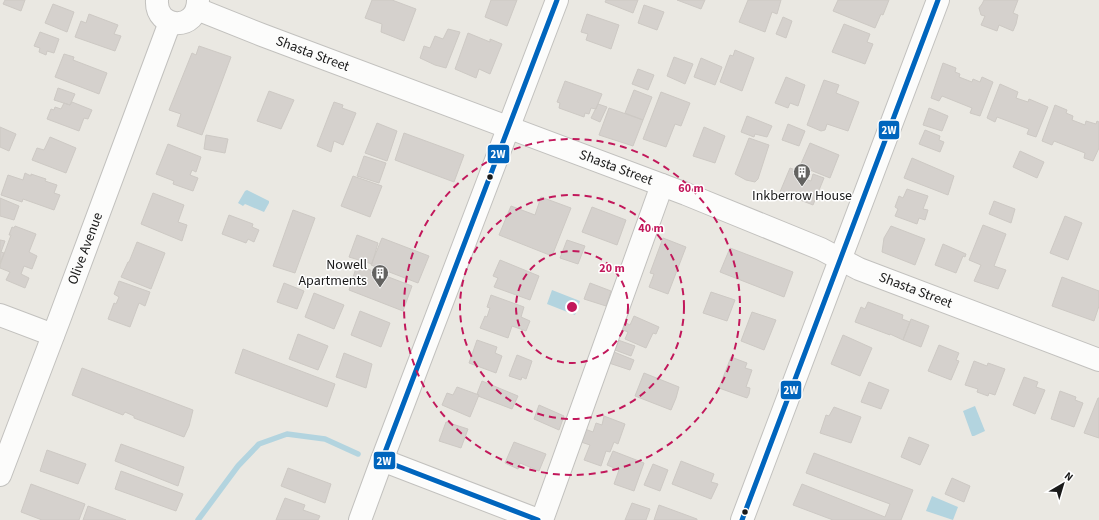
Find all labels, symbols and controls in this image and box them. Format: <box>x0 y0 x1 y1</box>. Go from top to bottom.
street label: Shasta Street <box>273 31 352 77</box>
line badge: 2W <box>878 120 900 140</box>
text: 2W <box>882 123 896 138</box>
line badge: 2W <box>487 144 510 164</box>
street label: Shasta Street <box>576 145 656 191</box>
text: 2W <box>491 147 505 162</box>
building icon: Inkberrow House <box>792 162 812 187</box>
unlabelled marker <box>485 172 495 182</box>
text: 60 m <box>678 180 704 197</box>
place label: Inkberrow House <box>752 186 852 206</box>
street label: Olive Avenue <box>63 210 108 288</box>
text: 40 m <box>638 220 664 237</box>
place label: Nowell Apartments <box>299 255 367 291</box>
text: 20 m <box>599 260 625 277</box>
building icon: Nowell Apartments <box>370 263 390 288</box>
street label: Shasta Street <box>876 267 955 314</box>
centre of rings <box>565 300 579 314</box>
line badge: 2W <box>780 380 802 400</box>
text: 2W <box>784 383 798 398</box>
line badge: 2W <box>373 451 396 470</box>
text: 2W <box>377 454 391 469</box>
north arrow <box>1043 464 1083 504</box>
text: N <box>1061 468 1076 485</box>
unlabelled marker <box>740 507 750 517</box>

